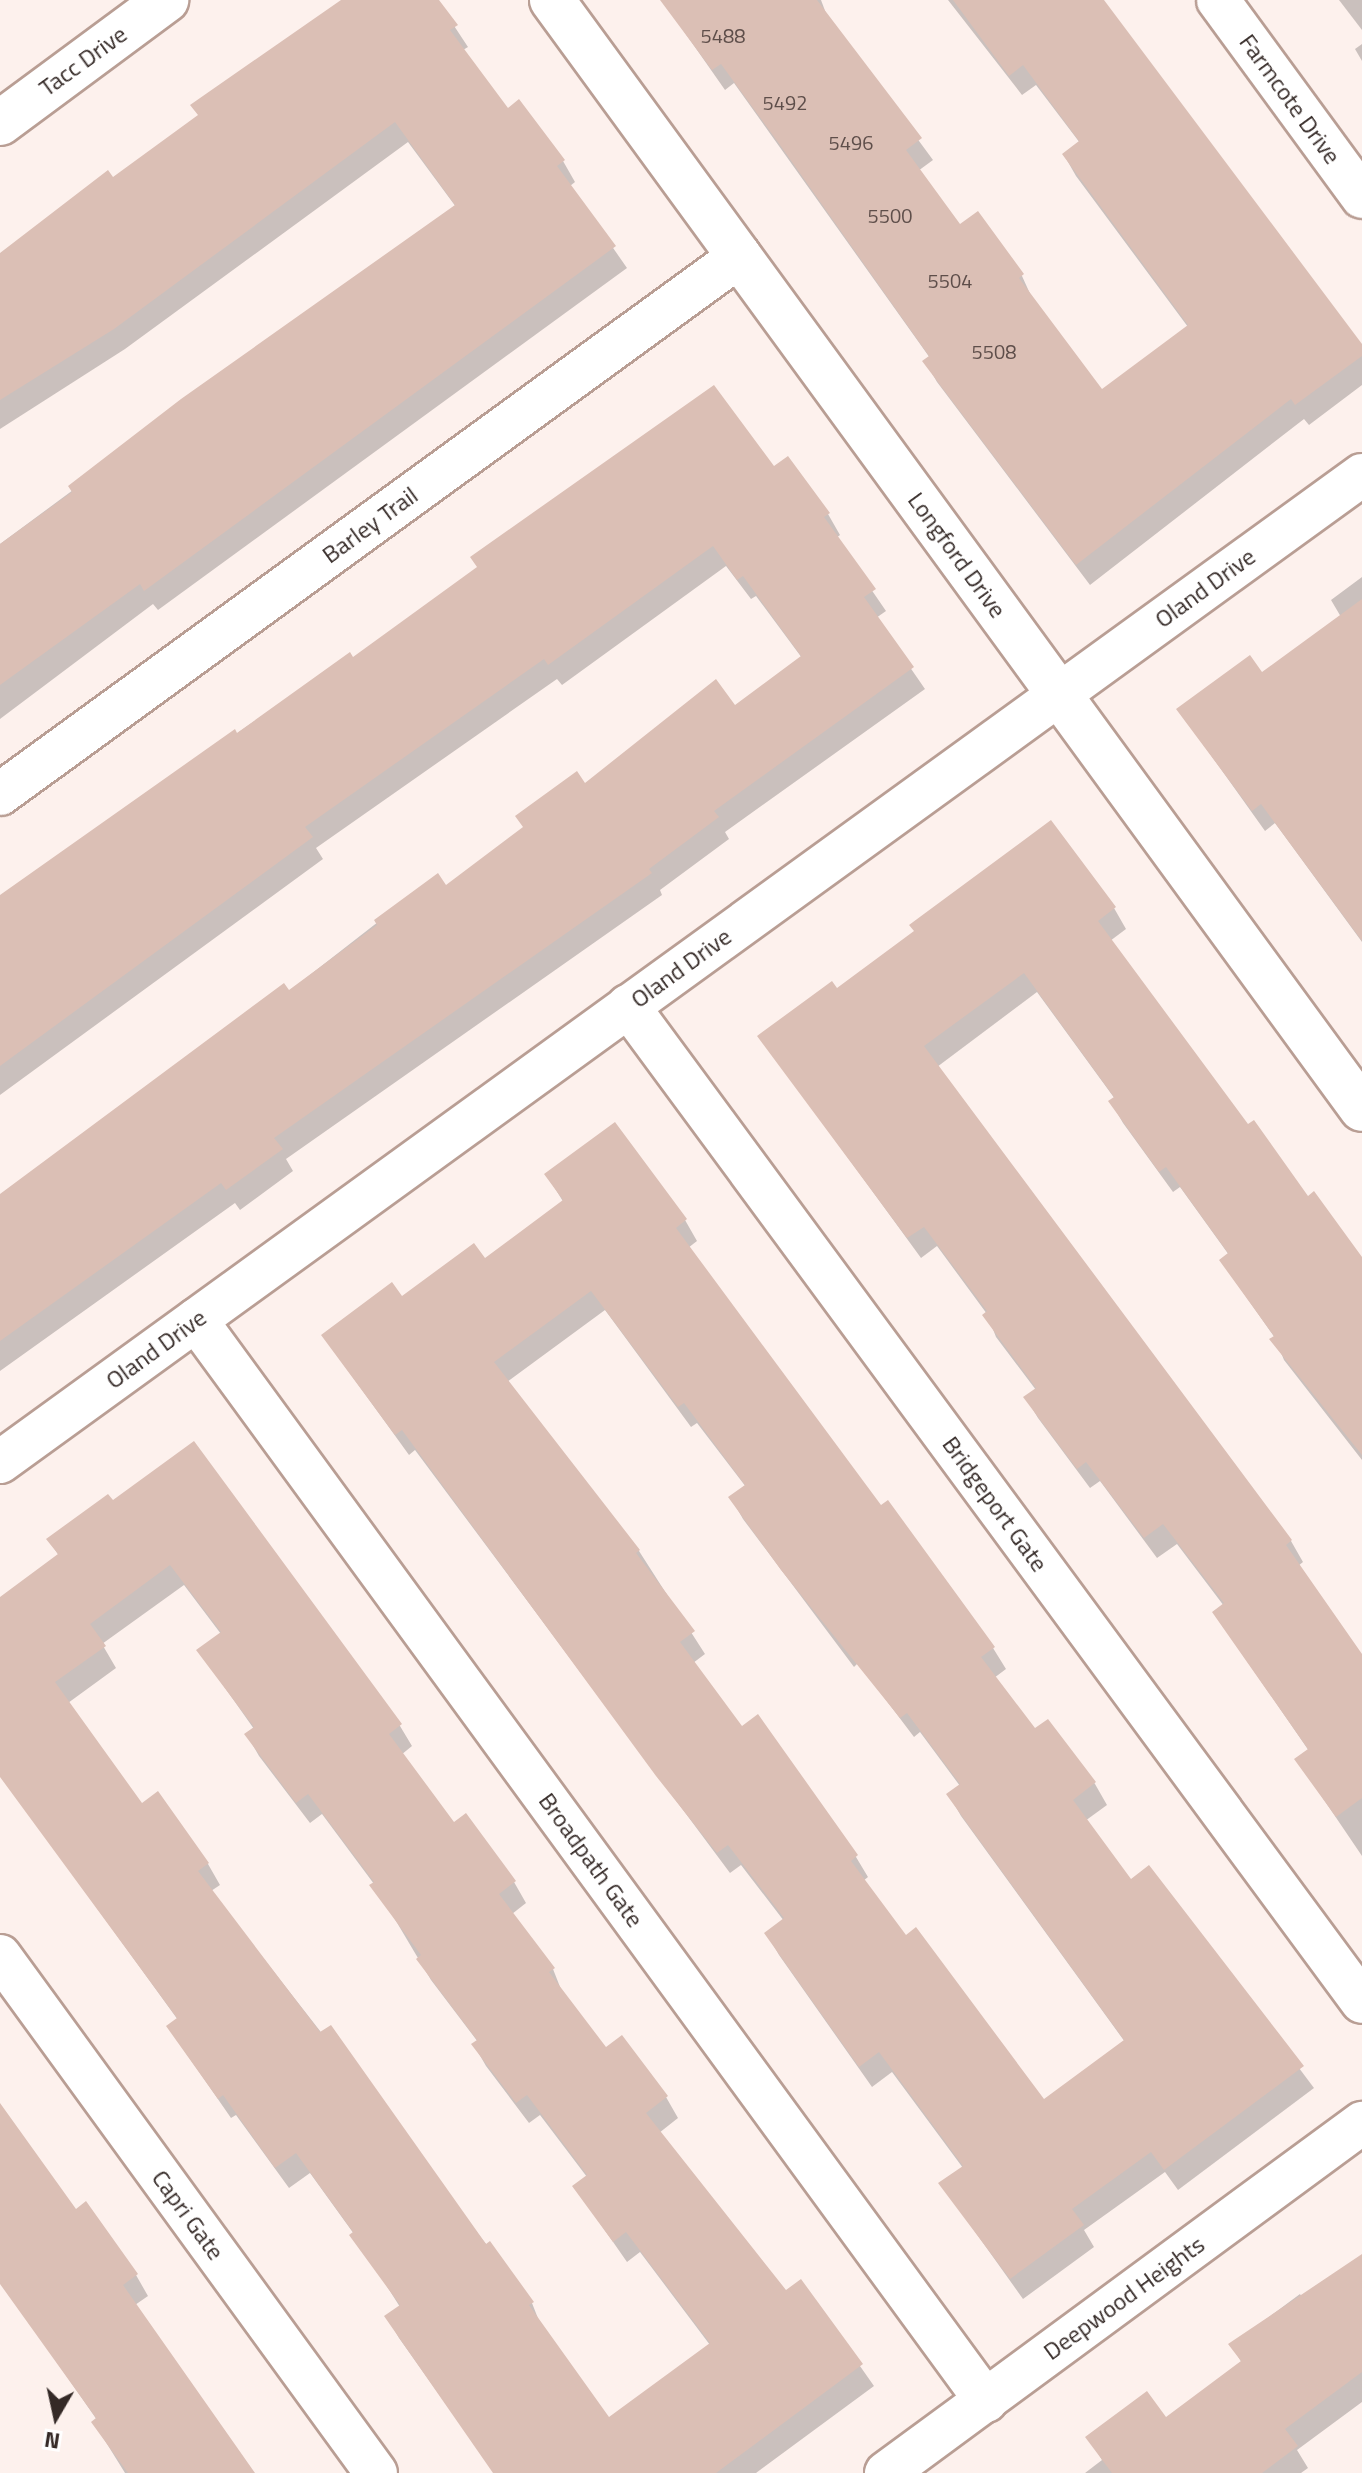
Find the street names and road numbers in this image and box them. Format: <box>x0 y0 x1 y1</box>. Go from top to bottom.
street label: Tacc Drive <box>34 20 132 102</box>
street label: Farmcote Drive <box>1233 28 1347 170</box>
street label: Barley Trail <box>317 481 423 569</box>
street label: Longford Drive <box>902 487 1012 623</box>
street label: Oland Drive <box>1149 542 1261 634</box>
street label: Oland Drive <box>625 922 737 1014</box>
street label: Oland Drive <box>100 1303 212 1395</box>
street label: Bridgeport Gate <box>936 1431 1054 1577</box>
street label: Broadpath Gate <box>533 1787 649 1933</box>
street label: Capri Gate <box>146 2164 230 2266</box>
street label: Deepwood Heights <box>1038 2230 1210 2366</box>

